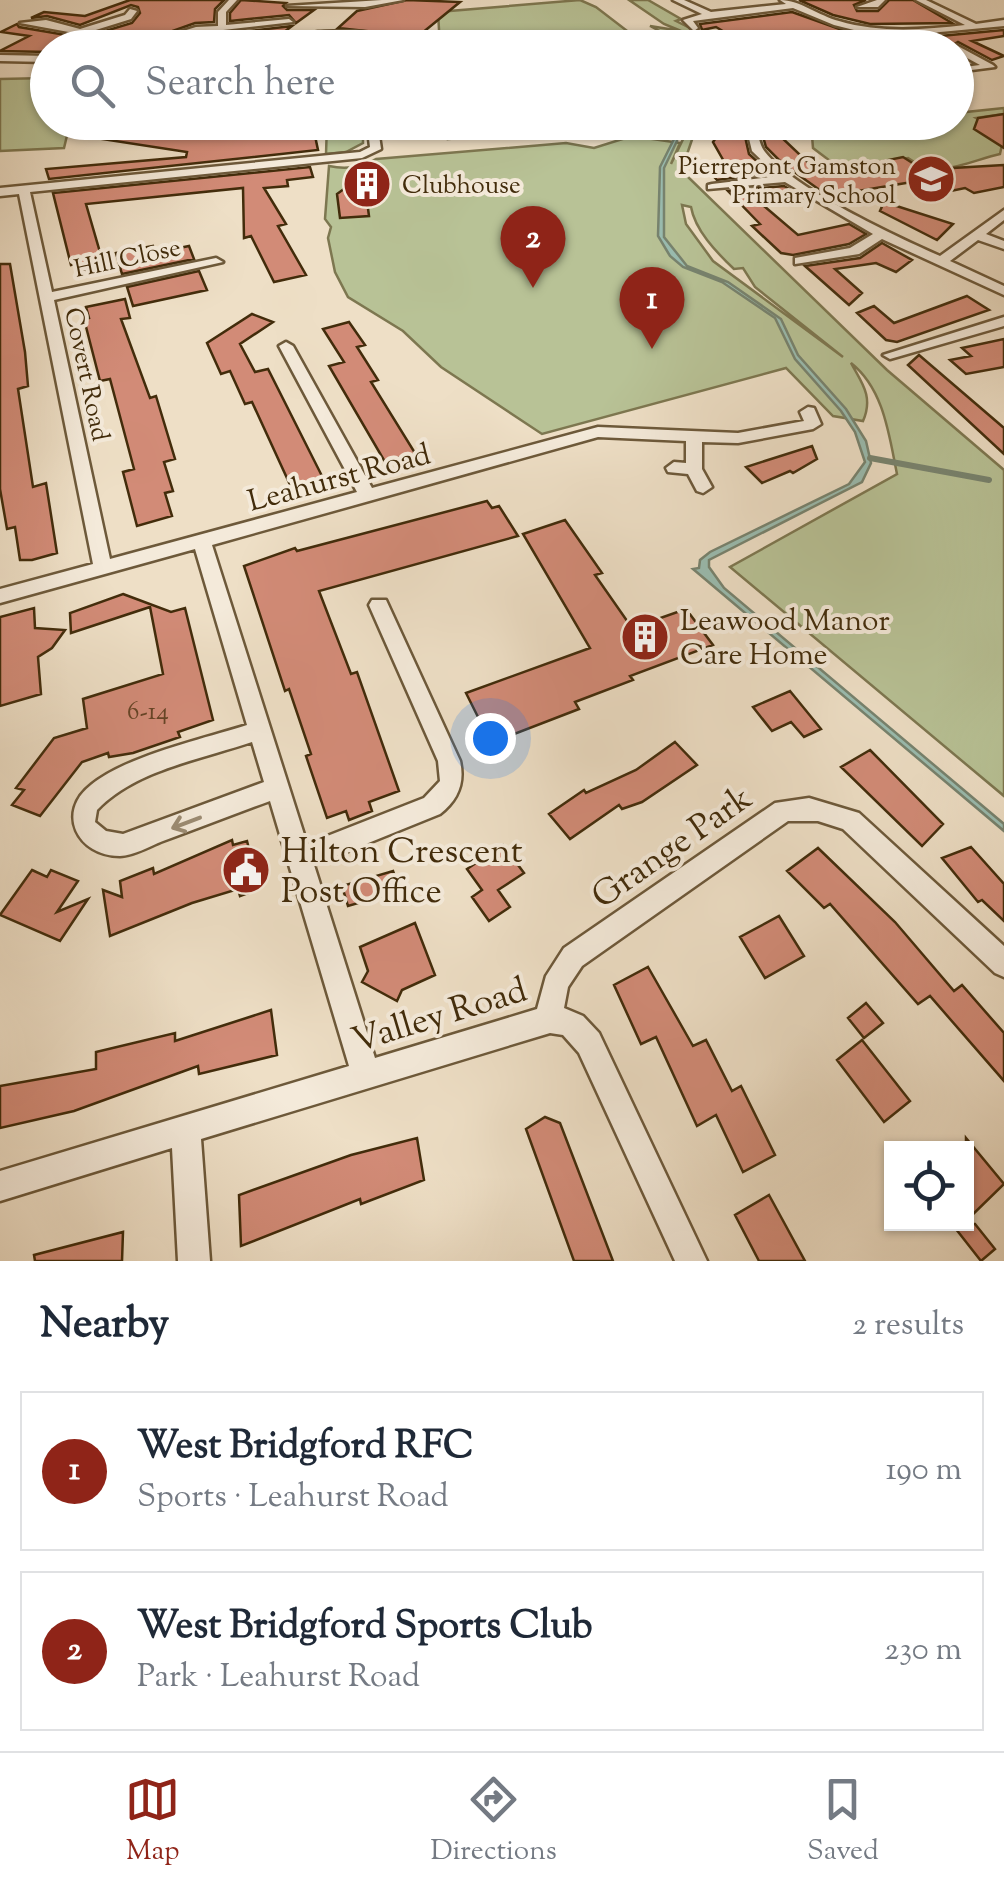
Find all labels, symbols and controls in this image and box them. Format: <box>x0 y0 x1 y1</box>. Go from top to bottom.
search box <box>30 30 974 140</box>
icon: search <box>65 58 120 113</box>
text: Search here <box>145 58 336 112</box>
place label: Pierrepont Gamston Primary School <box>678 150 896 215</box>
school or university icon: Pierrepont Gamston Primary School <box>905 153 957 205</box>
building icon: Clubhouse <box>341 158 393 210</box>
place label: Clubhouse <box>402 169 521 205</box>
pin: 2 <box>500 206 566 288</box>
street label: Hill Close <box>71 231 184 289</box>
pin: 1 <box>620 266 684 349</box>
street label: Covert Road <box>53 304 117 445</box>
street label: Leahurst Road <box>243 434 436 524</box>
place label: Leawood Manor Care Home <box>680 601 890 678</box>
building icon: Leawood Manor Care Home <box>619 611 671 663</box>
house number: 6-14 <box>127 695 169 731</box>
your location <box>465 713 516 764</box>
street label: Grange Park <box>582 775 764 923</box>
one-way arrow <box>172 816 202 834</box>
place label: Hilton Crescent Post Office <box>281 828 523 919</box>
public building icon: Hilton Crescent Post Office <box>220 844 272 896</box>
street label: Valley Road <box>346 966 534 1068</box>
map controls <box>884 1141 974 1231</box>
button: locate <box>884 1141 974 1231</box>
text: Nearby <box>40 1296 169 1356</box>
text: 2 results <box>852 1303 964 1349</box>
text: West Bridgford RFC <box>137 1421 474 1475</box>
text: 1 <box>69 1448 80 1494</box>
text: 190 m <box>886 1448 962 1494</box>
text: Sports · Leahurst Road <box>137 1475 449 1521</box>
text: West Bridgford Sports Club <box>137 1601 593 1655</box>
text: 2 <box>67 1628 82 1674</box>
text: 230 m <box>884 1628 962 1674</box>
text: Park · Leahurst Road <box>137 1655 420 1701</box>
tab: Map <box>125 1772 180 1872</box>
tab: Directions <box>430 1772 557 1872</box>
tab: Saved <box>807 1772 879 1872</box>

